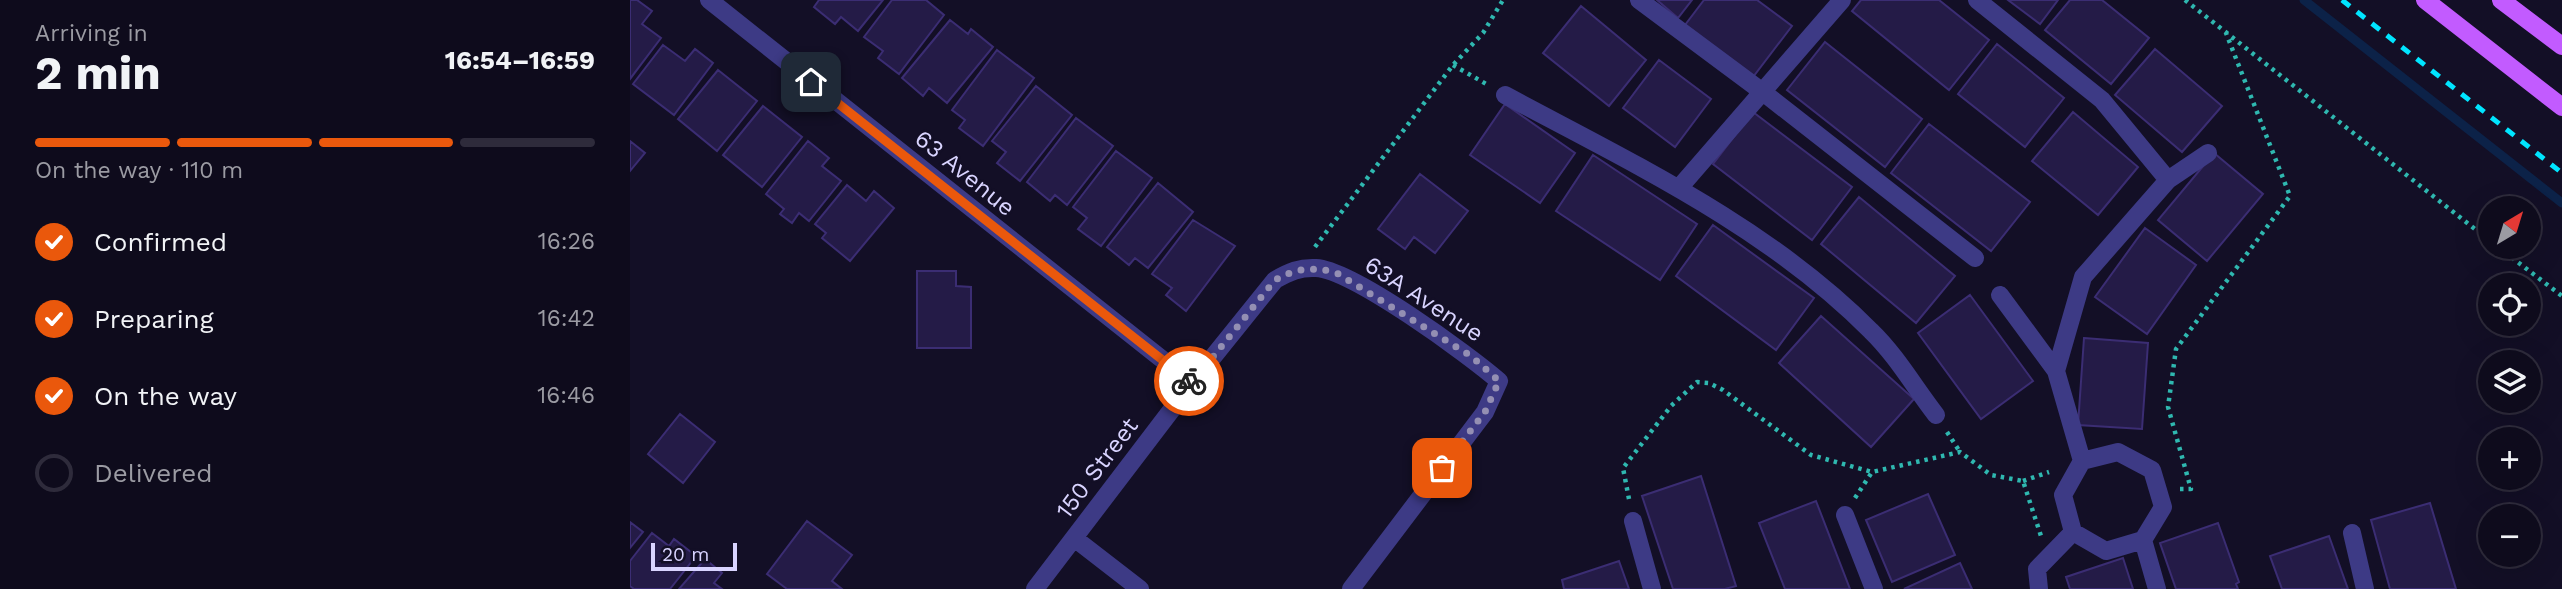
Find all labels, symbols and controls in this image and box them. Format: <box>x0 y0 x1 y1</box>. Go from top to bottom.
text: Arriving in <box>35 20 148 47</box>
text: 16:54–16:59 <box>445 45 595 75</box>
text: 2 min <box>35 46 161 100</box>
pin <box>781 52 841 112</box>
icon: home <box>792 63 830 101</box>
street label: 63 Avenue <box>909 124 1021 222</box>
text: On the way · 110 m <box>35 157 243 184</box>
north arrow <box>2478 196 2541 259</box>
map controls <box>2478 196 2541 567</box>
icon: check <box>35 223 73 261</box>
text: Confirmed <box>94 227 227 257</box>
text: 16:26 <box>538 228 595 255</box>
street label: 63A Avenue <box>1360 250 1488 348</box>
button: locate <box>2478 273 2541 336</box>
icon: check <box>35 300 73 338</box>
text: Preparing <box>94 304 214 334</box>
text: 16:42 <box>538 305 595 332</box>
courier <box>1154 346 1224 416</box>
button: layers <box>2478 350 2541 413</box>
icon: bike <box>1170 362 1208 400</box>
icon: check <box>35 377 73 415</box>
text: On the way <box>94 381 237 411</box>
text: 16:46 <box>537 382 595 409</box>
street label: 150 Street <box>1050 412 1144 524</box>
button: + <box>2478 427 2541 490</box>
pin <box>1412 438 1472 498</box>
icon: bag <box>1423 449 1461 487</box>
text: Delivered <box>94 458 213 488</box>
button: − <box>2478 504 2541 567</box>
scale bar <box>651 540 737 572</box>
text: 20 m <box>662 543 709 566</box>

